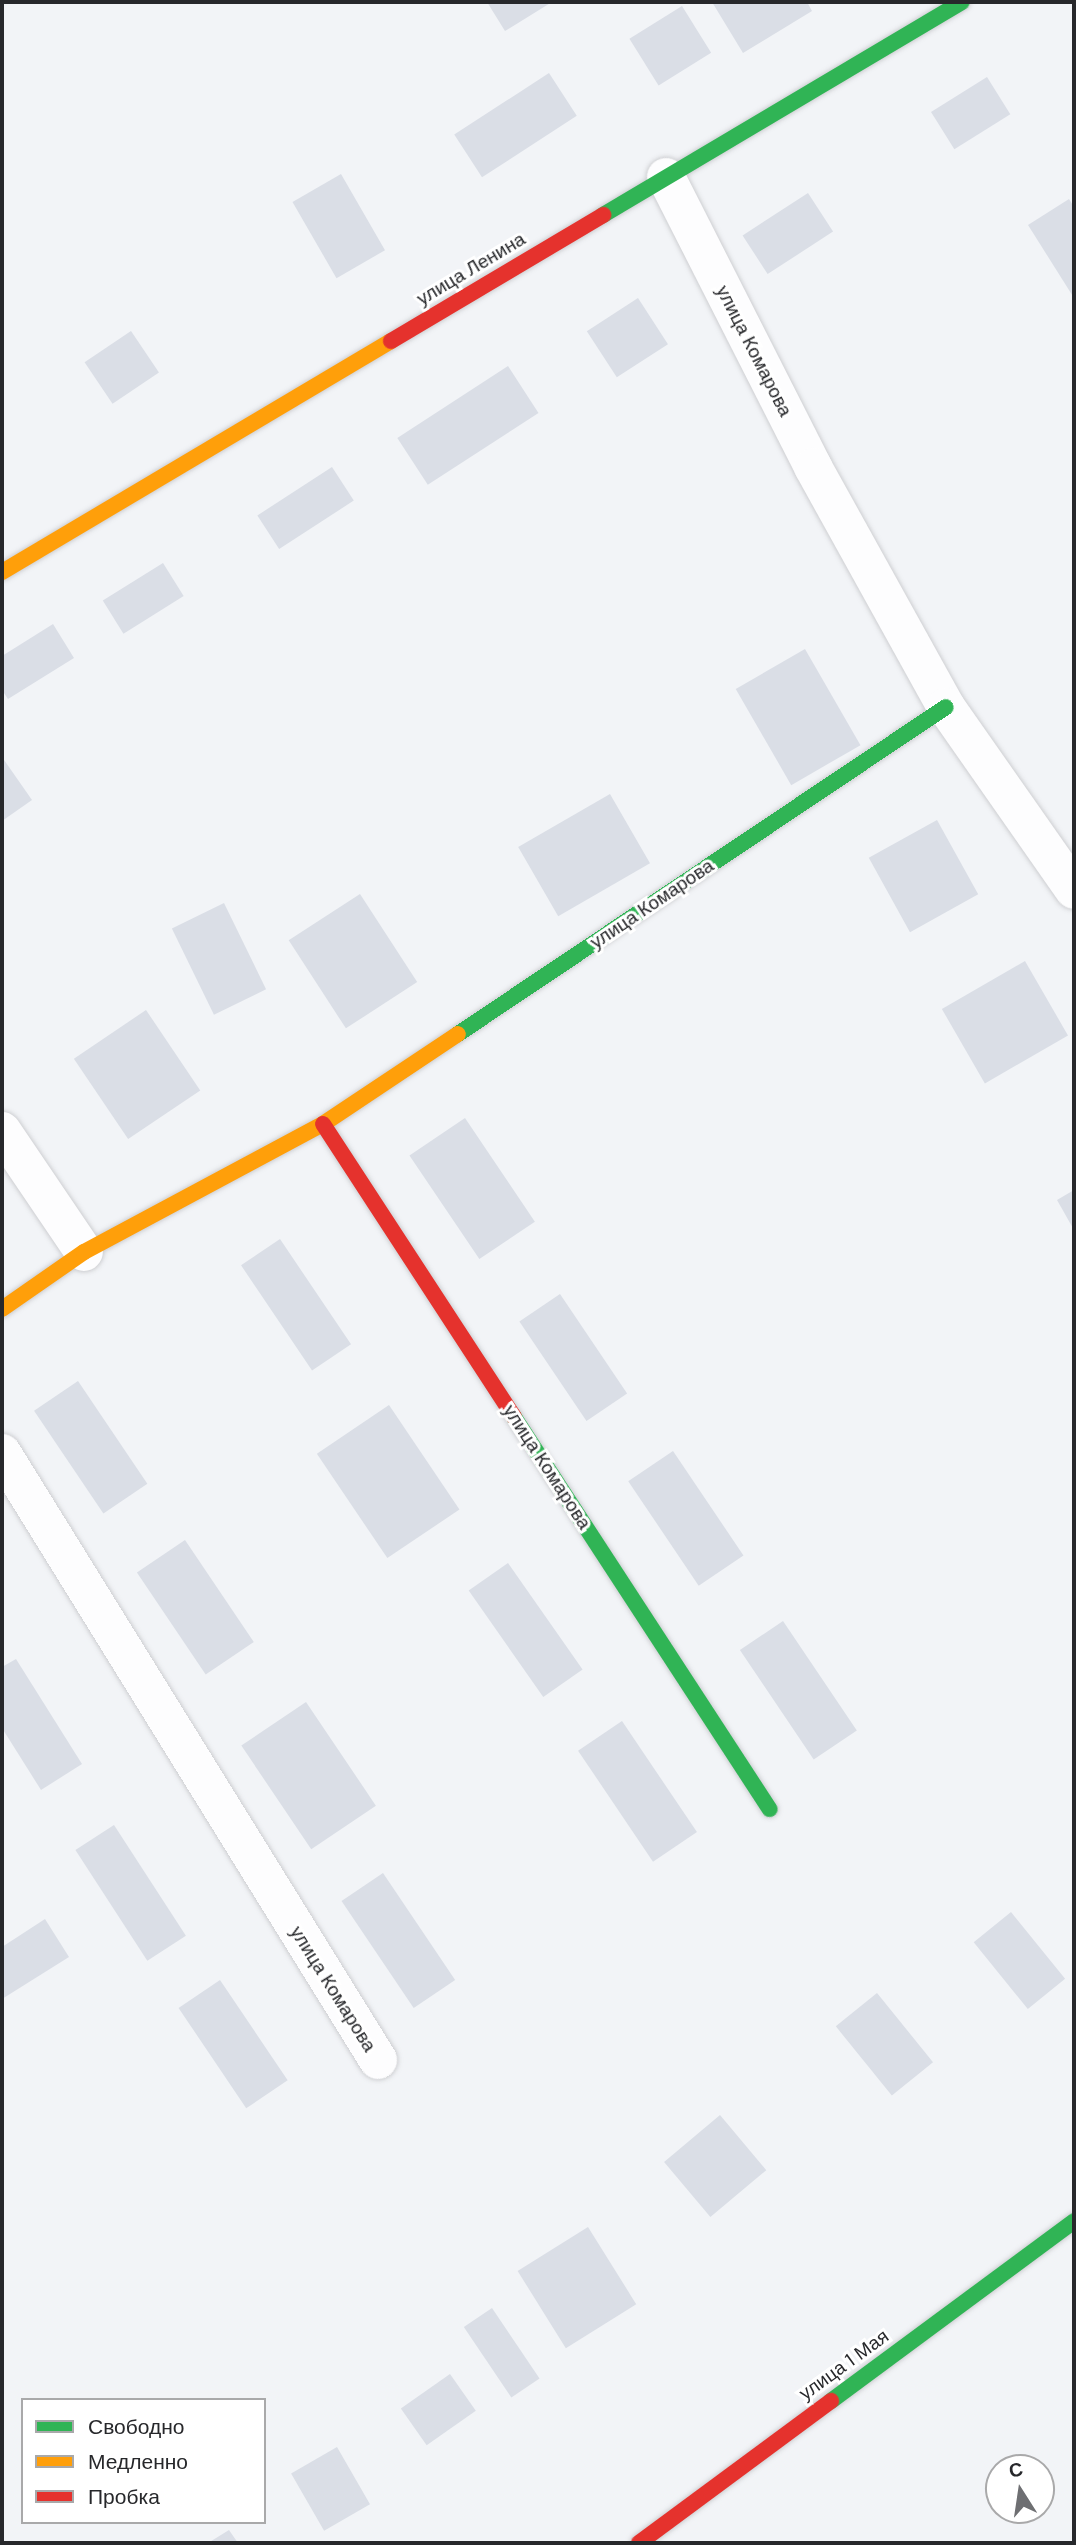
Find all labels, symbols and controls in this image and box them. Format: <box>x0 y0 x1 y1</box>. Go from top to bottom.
street label: улица Ленина <box>413 228 529 310</box>
street label: улица Комарова <box>711 282 797 420</box>
street label: улица Комарова <box>586 854 718 954</box>
street label: улица Комарова <box>498 1400 596 1534</box>
street label: улица Комарова <box>285 1922 381 2056</box>
street label: улица 1 Мая <box>795 2325 893 2405</box>
legend <box>21 2398 266 2524</box>
text: Свободно <box>88 2413 185 2441</box>
text: Медленно <box>88 2448 188 2476</box>
north arrow <box>985 2454 1055 2524</box>
text: С <box>1007 2456 1025 2484</box>
text: Пробка <box>88 2483 160 2511</box>

